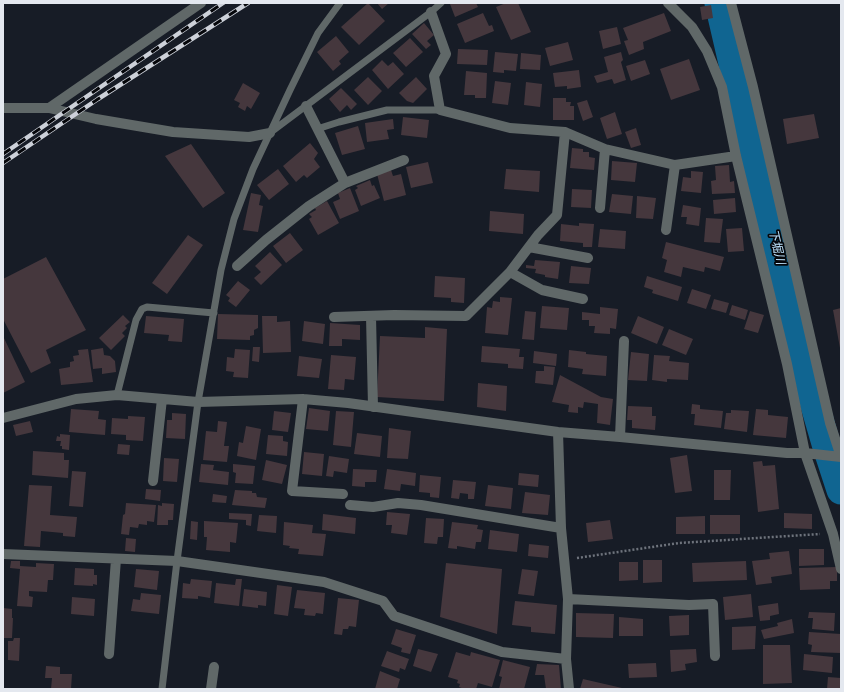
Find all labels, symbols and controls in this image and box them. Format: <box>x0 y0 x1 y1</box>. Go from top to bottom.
water label: 下堀川 <box>765 228 787 266</box>

